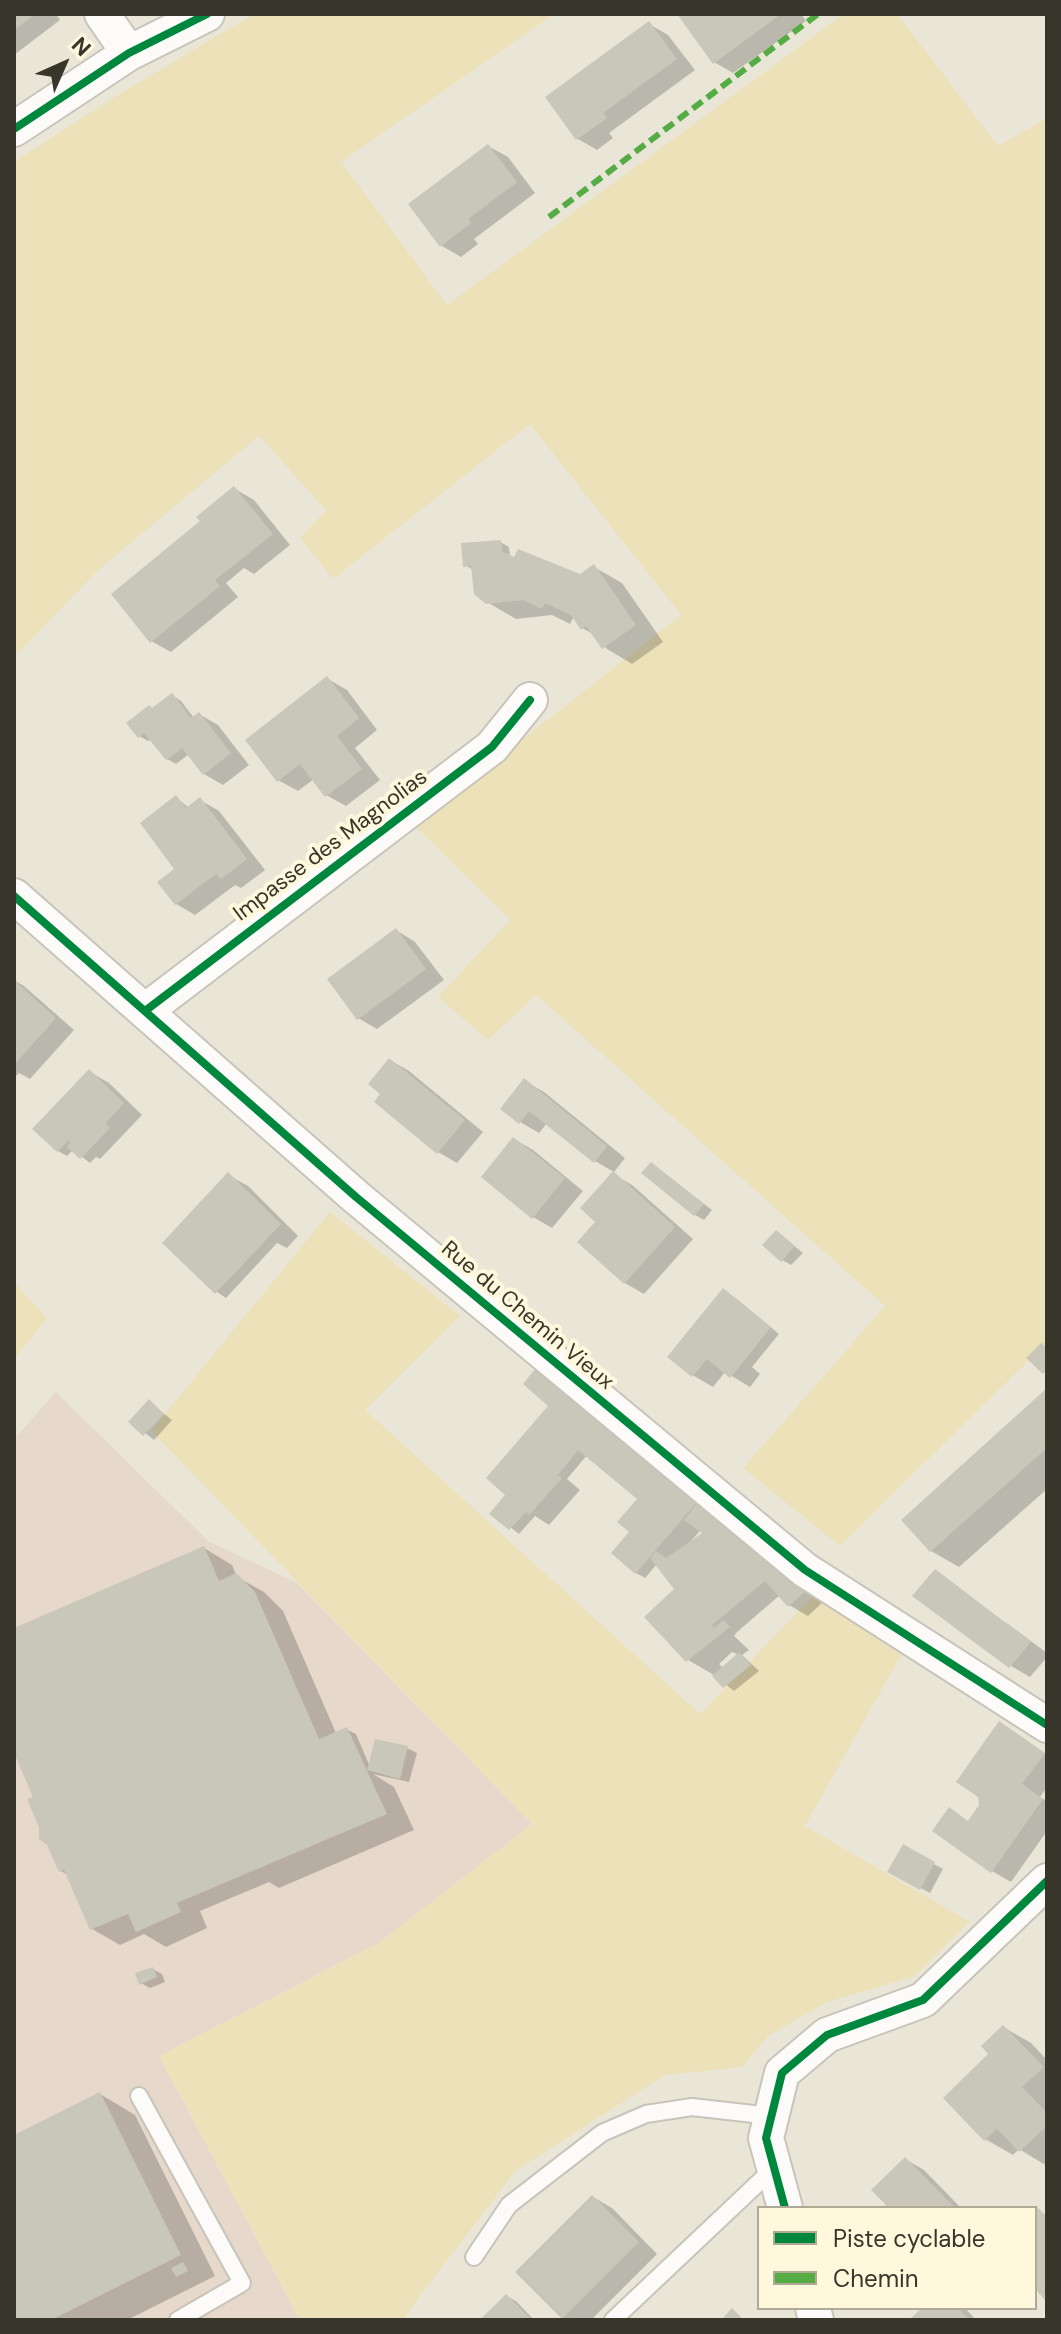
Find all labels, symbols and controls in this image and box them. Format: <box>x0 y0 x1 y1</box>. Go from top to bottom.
north arrow <box>24 24 104 104</box>
text: N <box>65 31 97 63</box>
street label: Impasse des Magnolias <box>229 765 433 927</box>
street label: Rue du Chemin Vieux <box>436 1236 618 1396</box>
legend <box>757 2206 1037 2310</box>
text: Piste cyclable <box>833 2223 985 2254</box>
text: Chemin <box>833 2263 919 2294</box>

